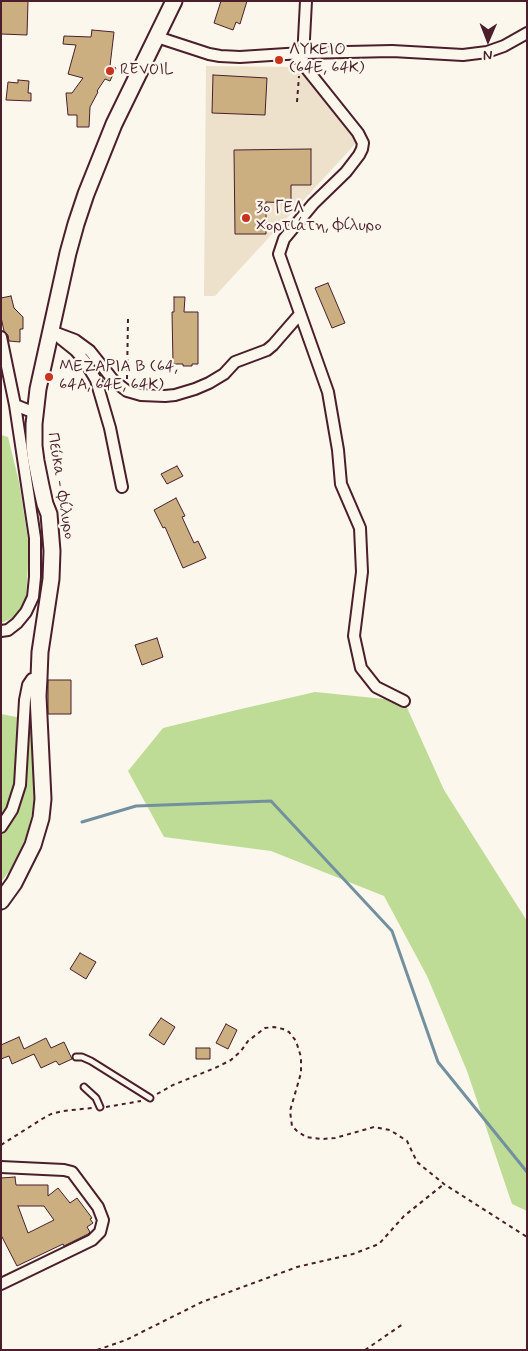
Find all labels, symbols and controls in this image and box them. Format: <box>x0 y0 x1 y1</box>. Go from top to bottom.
north arrow <box>463 15 513 65</box>
place label: ΛΥΚΕΙΟ (64Ε, 64Κ) <box>289 41 364 79</box>
text: N <box>483 46 493 64</box>
marker: ΛΥΚΕΙΟ (64Ε, 64Κ) <box>273 54 285 66</box>
place label: REVOIL <box>120 61 174 81</box>
marker: REVOIL <box>104 65 116 77</box>
place label: 3ο ΓΕΛ Χορτιάτη, Φίλυρο <box>256 199 382 237</box>
marker: 3ο ΓΕΛ Χορτιάτη, Φίλυρο <box>240 212 252 224</box>
place label: ΜΕΖΑΡΙΑ B (64, 64Α, 64Ε, 64Κ) <box>59 358 178 396</box>
marker: ΜΕΖΑΡΙΑ B (64, 64Α, 64Ε, 64Κ) <box>43 371 55 383</box>
street label: Πεύκα - Φίλυρο <box>42 431 78 541</box>

